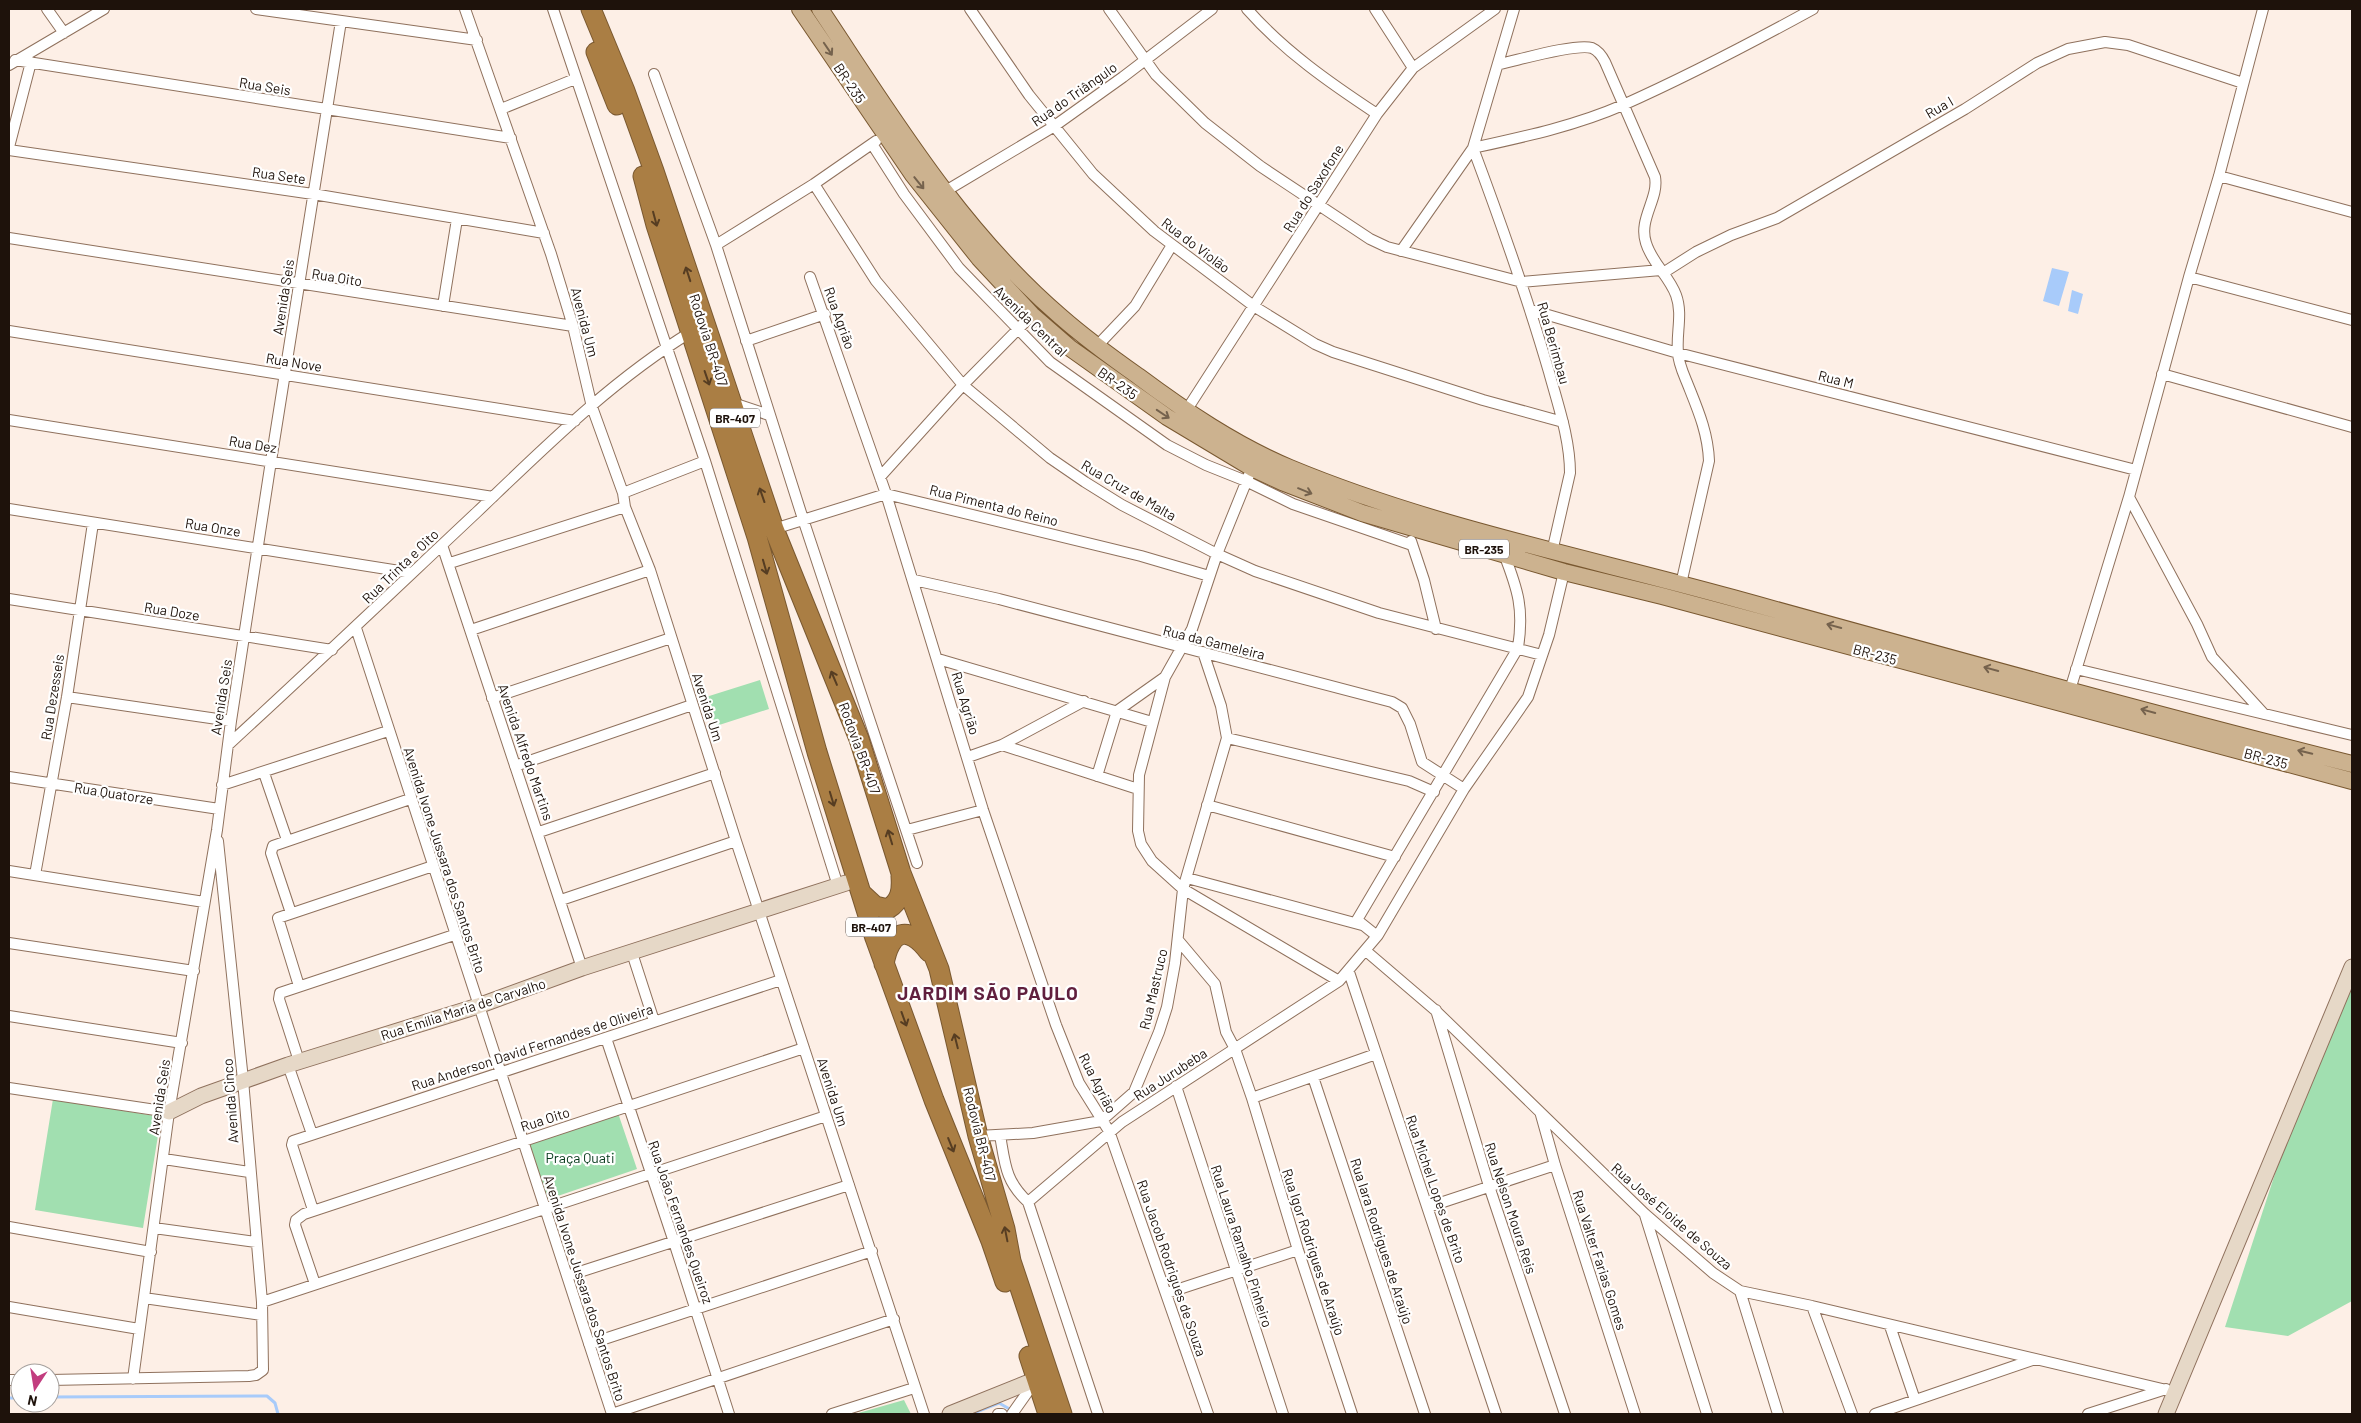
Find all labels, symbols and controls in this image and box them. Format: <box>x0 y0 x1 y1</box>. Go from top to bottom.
one-way arrow <box>823 42 833 56</box>
street label: Rua do Triângulo <box>1028 58 1120 130</box>
street label: BR-235 <box>830 60 870 106</box>
street label: Rua Seis <box>238 74 292 99</box>
street label: Rua I <box>1922 92 1956 122</box>
street label: Rua do Saxofone <box>1279 141 1347 235</box>
street label: Rua Sete <box>251 163 307 187</box>
one-way arrow <box>914 176 925 189</box>
one-way arrow <box>650 211 660 227</box>
street label: Rua do Violão <box>1158 214 1234 276</box>
street label: Avenida Seis <box>269 258 297 336</box>
street label: Rua Oito <box>311 265 363 289</box>
one-way arrow <box>683 267 692 282</box>
street label: Avenida Central <box>991 282 1071 360</box>
street label: Avenida Um <box>568 285 602 359</box>
street label: Rua Agrião <box>821 285 859 351</box>
street label: Rodovia BR-407 <box>686 292 732 389</box>
street label: Rua Berimbau <box>1534 300 1574 386</box>
street label: Rua Nove <box>265 349 323 375</box>
street label: BR-235 <box>1095 363 1141 403</box>
street label: Rua M <box>1816 366 1856 392</box>
one-way arrow <box>703 370 712 385</box>
road number: BR-407 <box>710 408 760 428</box>
one-way arrow <box>1155 409 1169 419</box>
street label: Rua Dez <box>228 432 278 456</box>
street label: Rua Cruz de Malta <box>1079 456 1179 524</box>
street label: Rua Pimenta do Reino <box>928 481 1060 529</box>
one-way arrow <box>757 487 766 503</box>
one-way arrow <box>1297 487 1312 496</box>
street label: Rua Onze <box>184 514 242 540</box>
street label: Rua Trinta e Oito <box>358 525 442 607</box>
road number: BR-235 <box>1459 540 1509 558</box>
one-way arrow <box>761 558 770 574</box>
street label: Rua Doze <box>143 598 201 624</box>
street label: Rua da Gameleira <box>1161 621 1267 663</box>
one-way arrow <box>1826 621 1842 631</box>
street label: BR-235 <box>1851 640 1899 668</box>
street label: Rua Dezesseis <box>37 653 67 741</box>
street label: Avenida Seis <box>207 658 235 736</box>
one-way arrow <box>1983 664 1999 673</box>
street label: Rua Agrião <box>948 669 984 737</box>
street label: Avenida Um <box>689 670 727 744</box>
one-way arrow <box>829 671 838 686</box>
street label: Avenida Alfredo Martins <box>495 681 557 823</box>
street label: Rodovia BR-407 <box>836 700 885 797</box>
one-way arrow <box>2140 706 2156 716</box>
street label: BR-235 <box>2242 744 2290 772</box>
street label: Avenida Ivone Jussara dos Santos Brito <box>400 745 490 975</box>
one-way arrow <box>2297 747 2313 756</box>
street label: Rua Quatorze <box>73 778 155 808</box>
one-way arrow <box>827 791 837 807</box>
one-way arrow <box>884 829 894 845</box>
road number: BR-407 <box>846 918 896 936</box>
street label: Rua Mastruco <box>1135 947 1171 1031</box>
street label: Rua Emília Maria de Carvalho <box>378 974 548 1044</box>
district label: JARDIM SÃO PAULO <box>897 981 1079 1004</box>
street label: Rua Anderson David Fernandes de Oliveira <box>409 1000 655 1094</box>
one-way arrow <box>900 1011 910 1027</box>
one-way arrow <box>951 1033 960 1049</box>
street label: Rua Jurubeba <box>1130 1044 1210 1104</box>
street label: Rua Agrião <box>1076 1050 1120 1116</box>
street label: Avenida Um <box>814 1055 852 1129</box>
street label: Avenida Seis <box>145 1058 173 1136</box>
street label: Avenida Cinco <box>219 1058 241 1144</box>
street label: Rodovia BR-407 <box>960 1085 1000 1183</box>
street label: Rua Oito <box>518 1103 572 1135</box>
street label: Rua Michel Lopes de Brito <box>1403 1113 1469 1265</box>
one-way arrow <box>947 1137 957 1152</box>
street label: Rua João Fernandes Queiroz <box>645 1138 717 1306</box>
street label: Rua Nelson Moura Reis <box>1482 1140 1540 1276</box>
park label: Praça Quati <box>545 1149 615 1166</box>
street label: Rua Iara Rodrigues de Araújo <box>1347 1156 1417 1326</box>
street label: Rua José Eloide de Souza <box>1608 1159 1736 1273</box>
street label: Rua Laura Ramalho Pinheiro <box>1208 1163 1276 1329</box>
street label: Rua Igor Rodrigues de Araújo <box>1279 1167 1349 1337</box>
street label: Avenida Ivone Jussara dos Santos Brito <box>540 1173 630 1403</box>
street label: Rua Jacob Rodrigues de Souza <box>1134 1178 1210 1358</box>
street label: Rua Valter Farias Gomes <box>1569 1188 1631 1332</box>
one-way arrow <box>1001 1227 1011 1243</box>
north arrow <box>10 1363 60 1413</box>
text: N <box>26 1392 39 1410</box>

